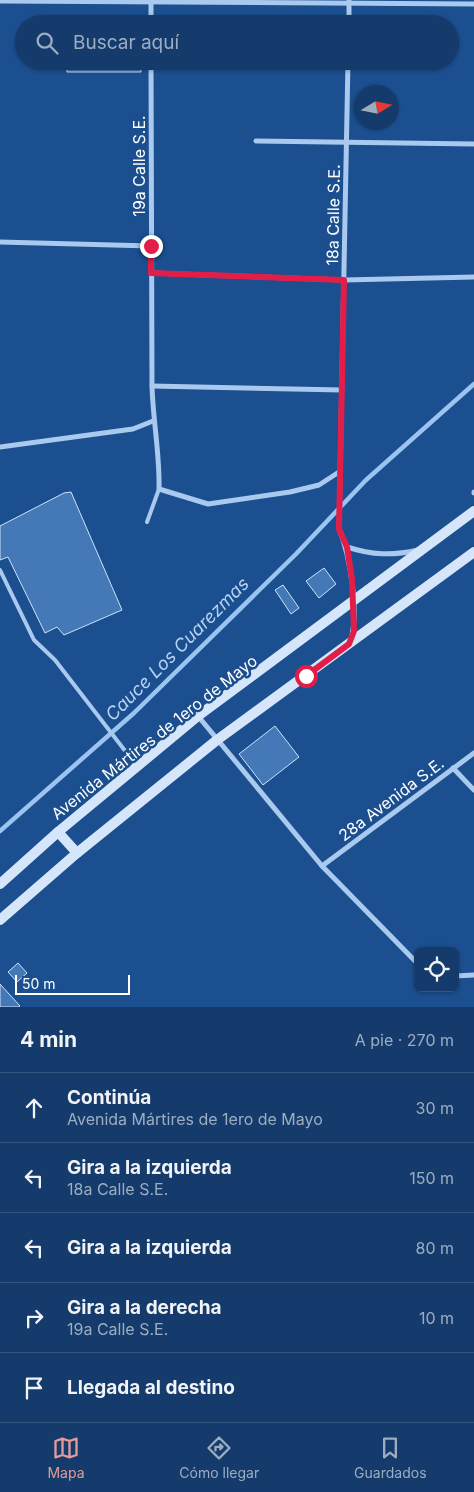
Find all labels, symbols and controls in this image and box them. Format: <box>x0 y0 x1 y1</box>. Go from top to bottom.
search box <box>15 15 459 70</box>
icon: search <box>33 29 61 57</box>
text: Buscar aquí <box>73 31 179 54</box>
north arrow <box>354 85 399 130</box>
street label: 19a Calle S.E. <box>129 115 149 217</box>
street label: 18a Calle S.E. <box>322 164 344 266</box>
route end <box>140 235 163 258</box>
water label: Cauce Los Cuarezmas <box>101 573 253 725</box>
street label: Avenida Mártires de 1ero de Mayo <box>47 650 261 824</box>
route start <box>295 665 318 688</box>
street label: 28a Avenida S.E. <box>334 753 448 845</box>
map controls <box>414 947 459 992</box>
button: locate <box>414 947 459 992</box>
scale bar <box>15 972 130 995</box>
text: 50 m <box>22 975 56 992</box>
text: 4 min <box>20 1027 77 1052</box>
text: A pie · 270 m <box>355 1030 454 1050</box>
text: Continúa <box>67 1086 151 1109</box>
icon: ahead <box>20 1094 48 1122</box>
text: 30 m <box>416 1098 454 1118</box>
text: Avenida Mártires de 1ero de Mayo <box>67 1109 323 1129</box>
text: Gira a la izquierda <box>67 1156 232 1179</box>
icon: left <box>20 1164 48 1192</box>
text: 150 m <box>409 1168 454 1188</box>
text: 18a Calle S.E. <box>67 1179 168 1199</box>
icon: left <box>20 1234 48 1262</box>
text: Gira a la izquierda <box>67 1236 232 1259</box>
text: 80 m <box>415 1238 454 1258</box>
text: Gira a la derecha <box>67 1296 222 1319</box>
icon: right <box>20 1304 48 1332</box>
text: 10 m <box>419 1308 454 1328</box>
text: 19a Calle S.E. <box>67 1319 168 1339</box>
icon: arrive <box>20 1374 48 1402</box>
text: Llegada al destino <box>67 1376 235 1399</box>
tab: Mapa <box>47 1434 85 1481</box>
tab: Cómo llegar <box>179 1434 259 1481</box>
tab: Guardados <box>354 1434 427 1481</box>

